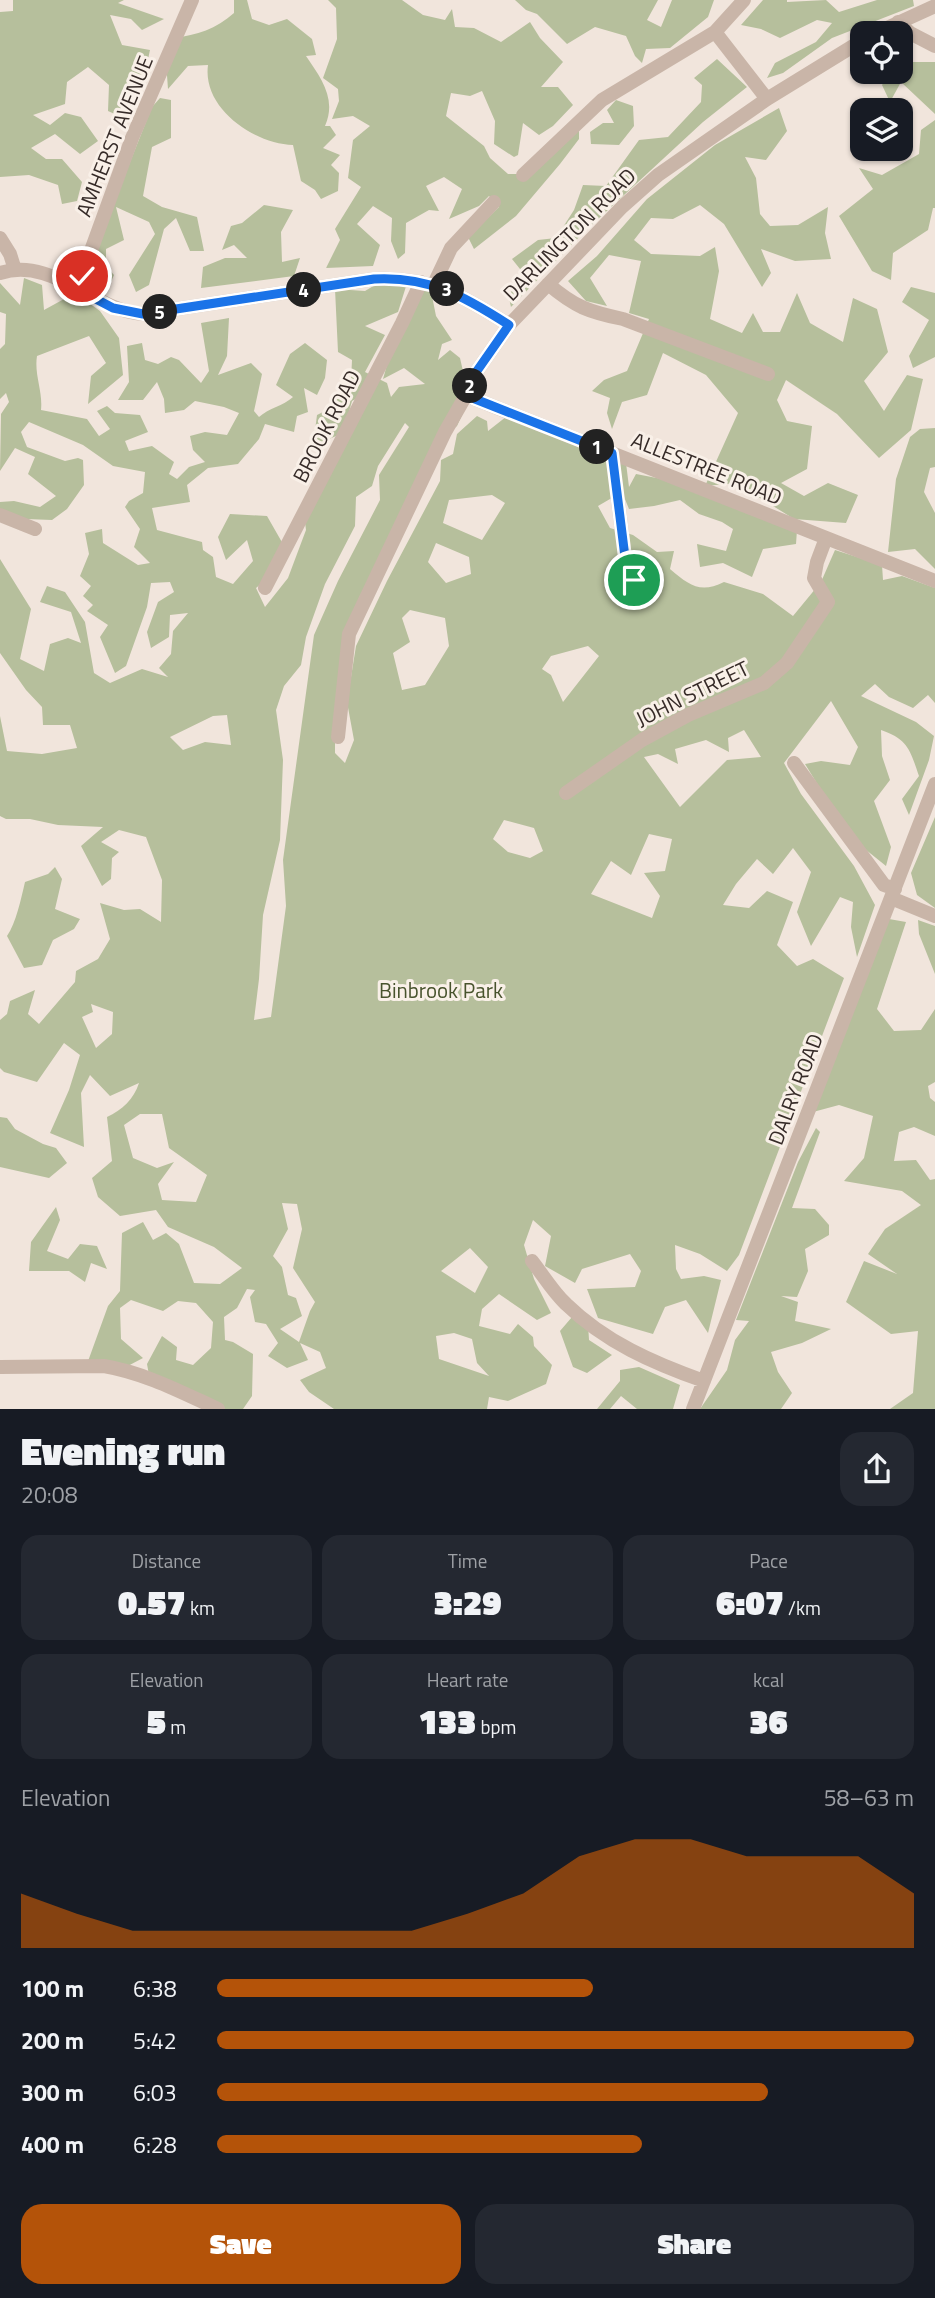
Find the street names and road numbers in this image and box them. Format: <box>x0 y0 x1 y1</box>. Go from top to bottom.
street label: AMHERST AVENUE <box>67 51 161 221</box>
street label: DARLINGTON ROAD <box>495 160 643 308</box>
street label: BROOK ROAD <box>284 364 368 488</box>
street label: ALLESTREE ROAD <box>627 423 787 513</box>
street label: JOHN STREET <box>630 652 754 734</box>
street label: DALRY ROAD <box>759 1029 831 1149</box>

